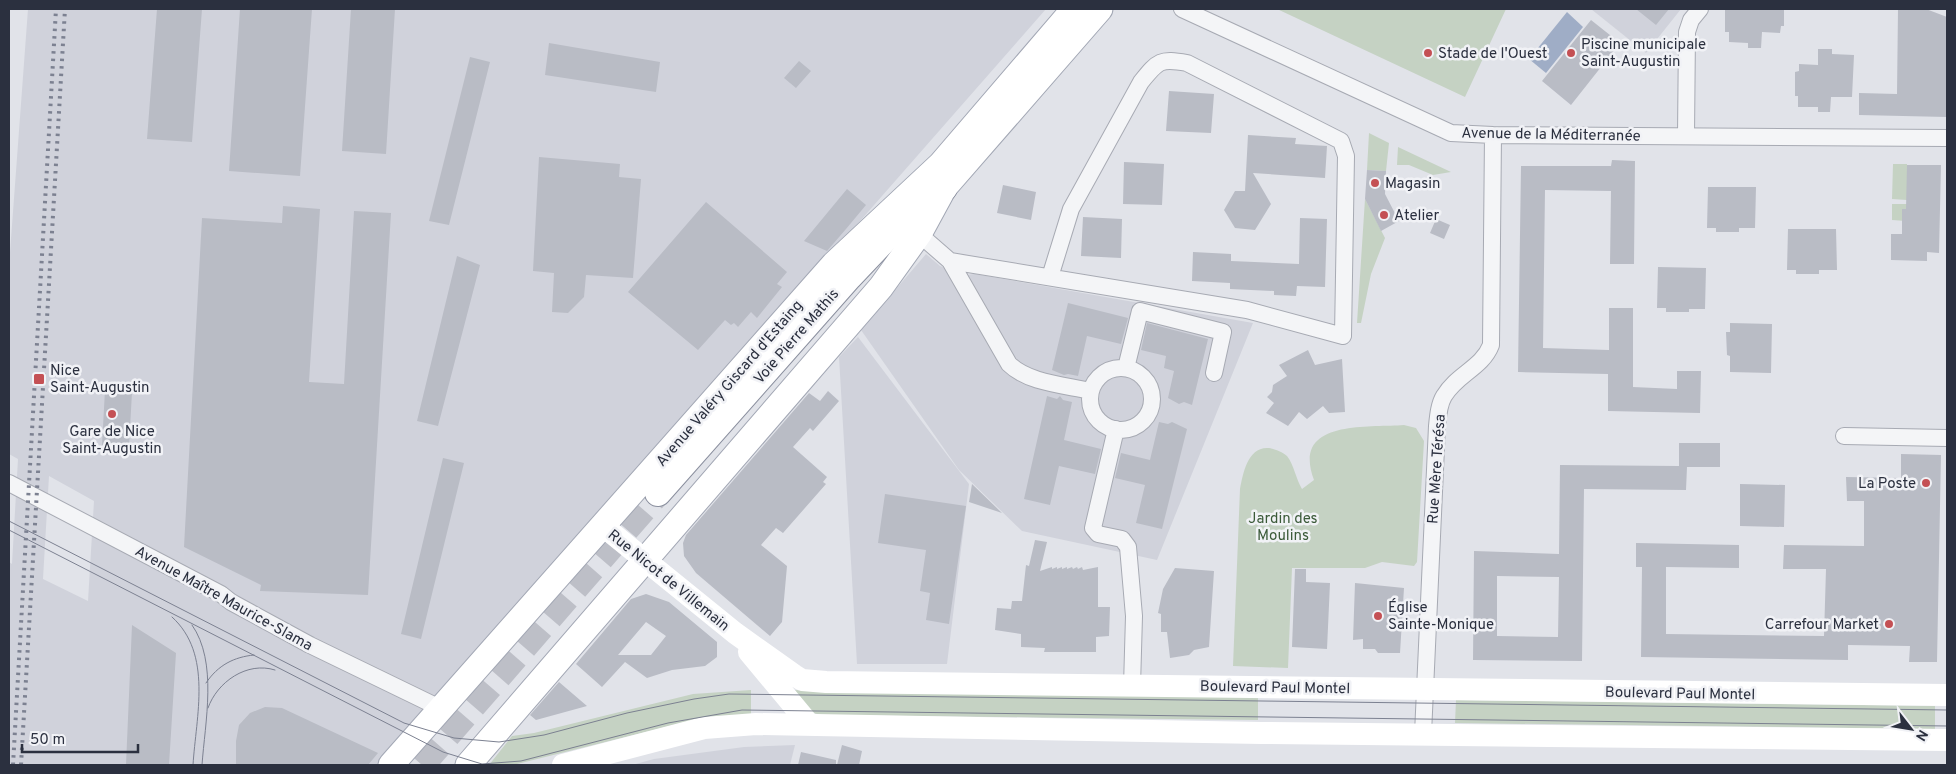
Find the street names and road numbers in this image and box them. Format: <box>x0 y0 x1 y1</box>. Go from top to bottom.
street label: Avenue de la Méditerranée <box>1461 124 1641 147</box>
street label: Voie Pierre Mathis <box>750 285 844 389</box>
street label: Avenue Valéry Giscard d'Estaing <box>653 297 808 471</box>
street label: Rue Mère Térésa <box>1424 414 1451 525</box>
street label: Rue Nicot de Villemain <box>603 526 733 636</box>
street label: Avenue Maître Maurice-Slama <box>131 543 315 656</box>
street label: Boulevard Paul Montel <box>1200 678 1350 699</box>
street label: Boulevard Paul Montel <box>1605 684 1755 705</box>

